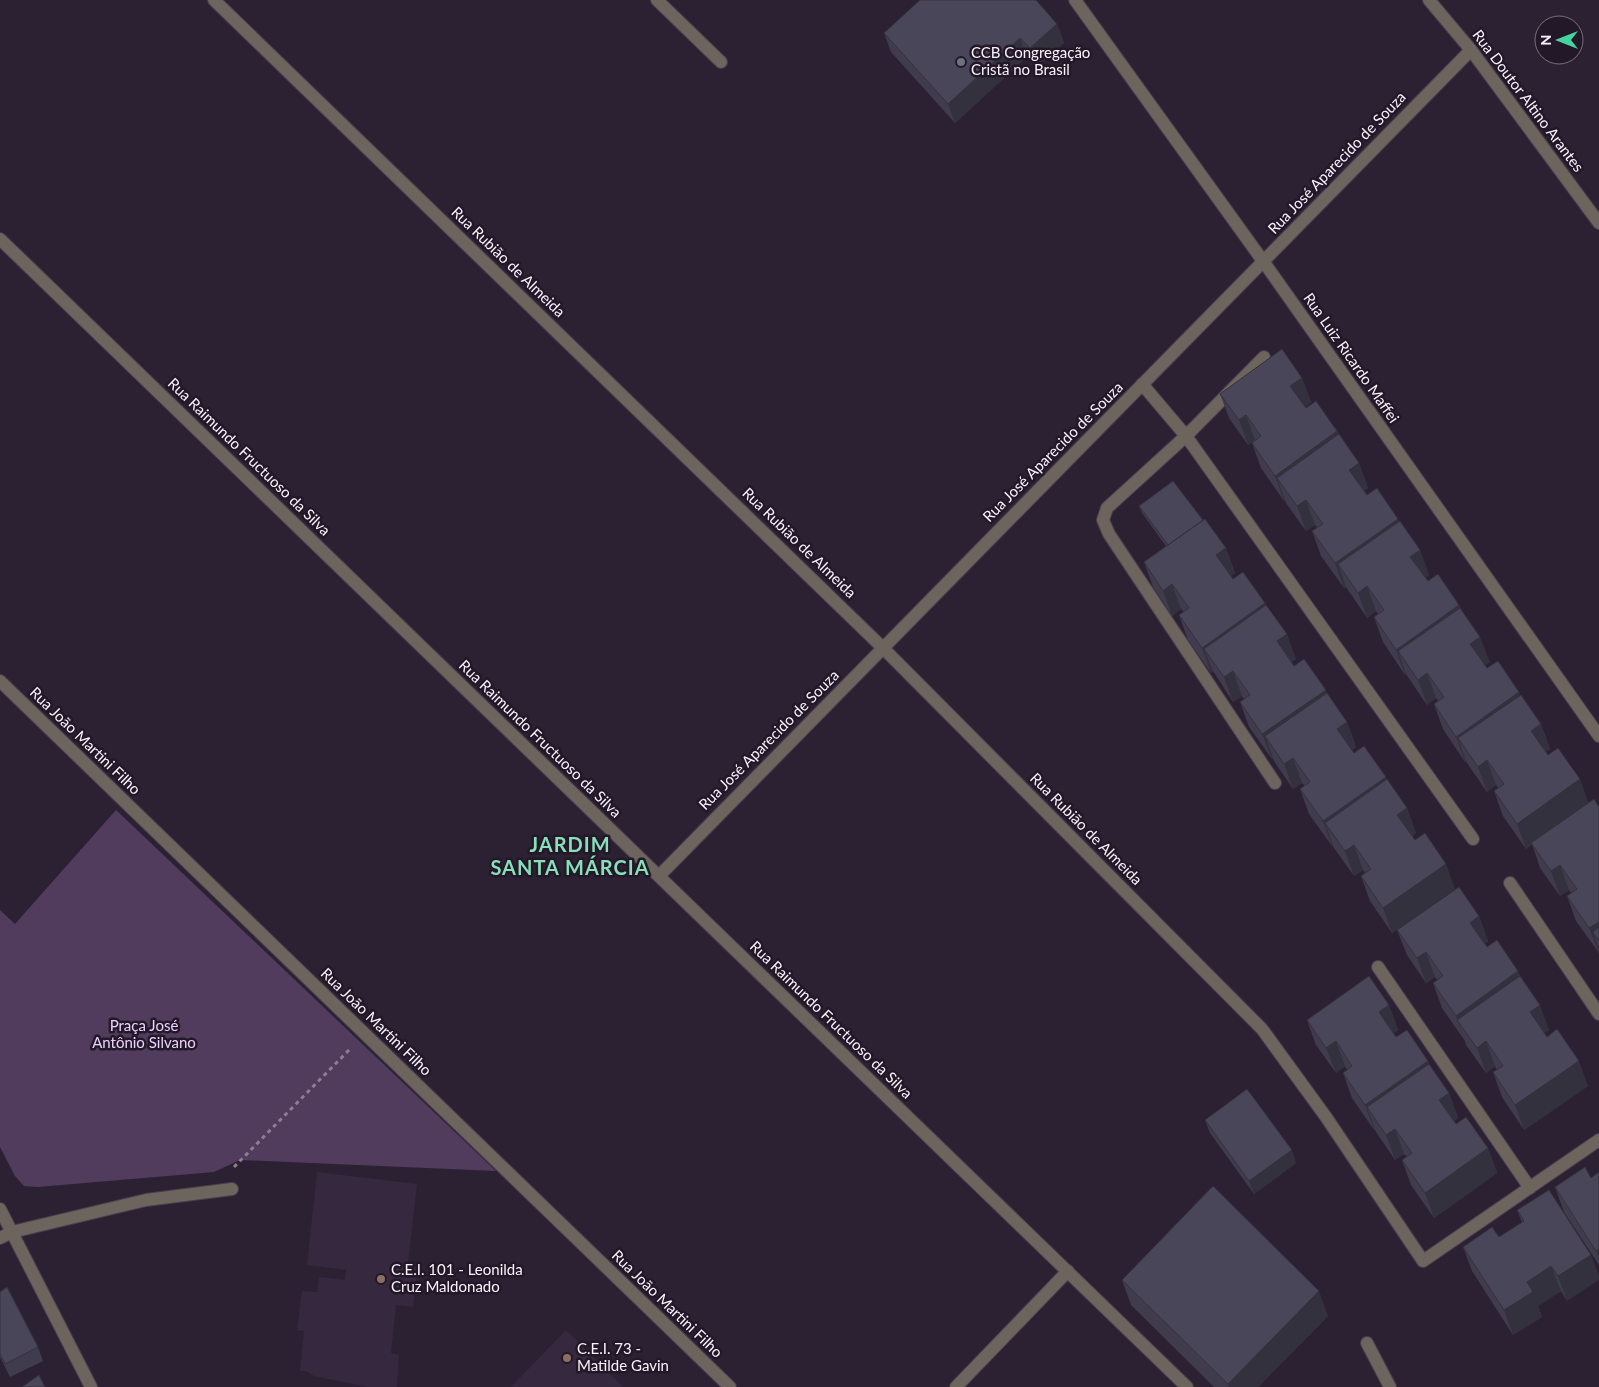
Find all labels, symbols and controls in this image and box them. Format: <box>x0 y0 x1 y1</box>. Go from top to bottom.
north arrow <box>1534 15 1584 65</box>
street label: Rua Doutor Altino Arantes <box>1469 26 1588 175</box>
text: N <box>1537 35 1554 45</box>
place label: CCB Congregação Cristã no Brasil <box>971 43 1090 78</box>
marker: CCB Congregação Cristã no Brasil <box>955 56 967 68</box>
street label: Rua José Aparecido de Souza <box>1264 88 1409 237</box>
street label: Rua Rubião de Almeida <box>448 202 569 320</box>
street label: Rua Luiz Ricardo Maffei <box>1300 289 1403 426</box>
street label: Rua Raimundo Fructuoso da Silva <box>165 374 335 539</box>
street label: Rua José Aparecido de Souza <box>979 378 1126 525</box>
street label: Rua Rubião de Almeida <box>739 483 860 601</box>
street label: Rua Raimundo Fructuoso da Silva <box>456 656 626 821</box>
street label: Rua José Aparecido de Souza <box>695 666 842 813</box>
street label: Rua João Martini Filho <box>27 683 145 798</box>
street label: Rua Rubião de Almeida <box>1027 769 1146 888</box>
district label: JARDIM SANTA MÁRCIA <box>490 832 650 879</box>
street label: Rua Raimundo Fructuoso da Silva <box>747 937 917 1102</box>
street label: Rua João Martini Filho <box>318 964 436 1079</box>
park label: Praça José Antônio Silvano <box>92 1016 196 1051</box>
street label: Rua João Martini Filho <box>609 1246 727 1361</box>
place label: C.E.I. 101 - Leonilda Cruz Maldonado <box>391 1260 523 1295</box>
marker: C.E.I. 101 - Leonilda Cruz Maldonado <box>375 1273 387 1285</box>
place label: C.E.I. 73 - Matilde Gavin <box>577 1339 669 1374</box>
marker: C.E.I. 73 - Matilde Gavin <box>561 1352 573 1364</box>

